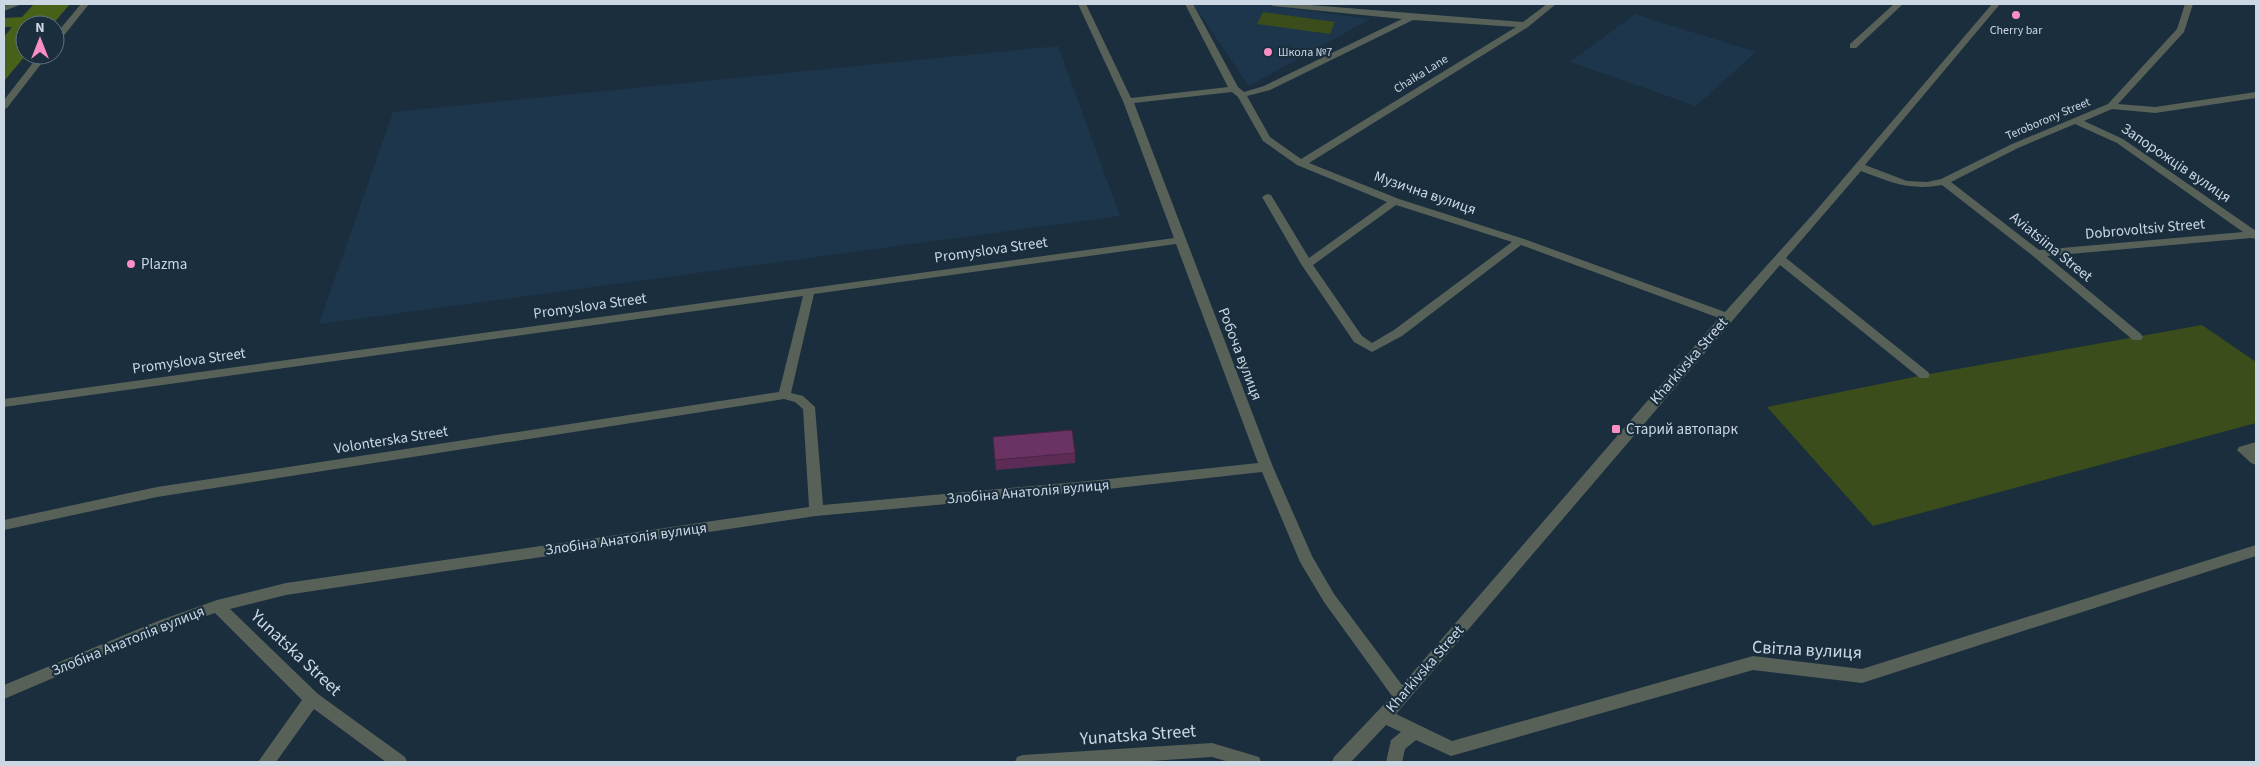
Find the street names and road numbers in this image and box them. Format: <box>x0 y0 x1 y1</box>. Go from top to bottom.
street label: Chaika Lane <box>1391 51 1451 97</box>
street label: Teroborony Street <box>2003 94 2093 144</box>
street label: Запорожців вулиця <box>2117 118 2235 208</box>
street label: Музична вулиця <box>1371 166 1479 220</box>
street label: Aviatsiina Street <box>2005 207 2097 287</box>
street label: Dobrovoltsiv Street <box>2084 213 2206 245</box>
street label: Promyslova Street <box>933 232 1049 268</box>
street label: Promyslova Street <box>532 288 648 324</box>
street label: Робоча вулиця <box>1213 305 1267 403</box>
street label: Kharkivska Street <box>1645 313 1733 409</box>
street label: Promyslova Street <box>131 343 247 379</box>
street label: Volonterska Street <box>333 421 449 459</box>
street label: Злобіна Анатолія вулиця <box>946 474 1110 510</box>
street label: Злобіна Анатолія вулиця <box>544 517 708 561</box>
street label: Злобіна Анатолія вулиця <box>48 601 208 681</box>
street label: Yunatska Street <box>244 603 347 702</box>
street label: Kharkivska Street <box>1381 621 1469 717</box>
street label: Світла вулиця <box>1751 635 1863 665</box>
street label: Yunatska Street <box>1078 718 1197 752</box>

